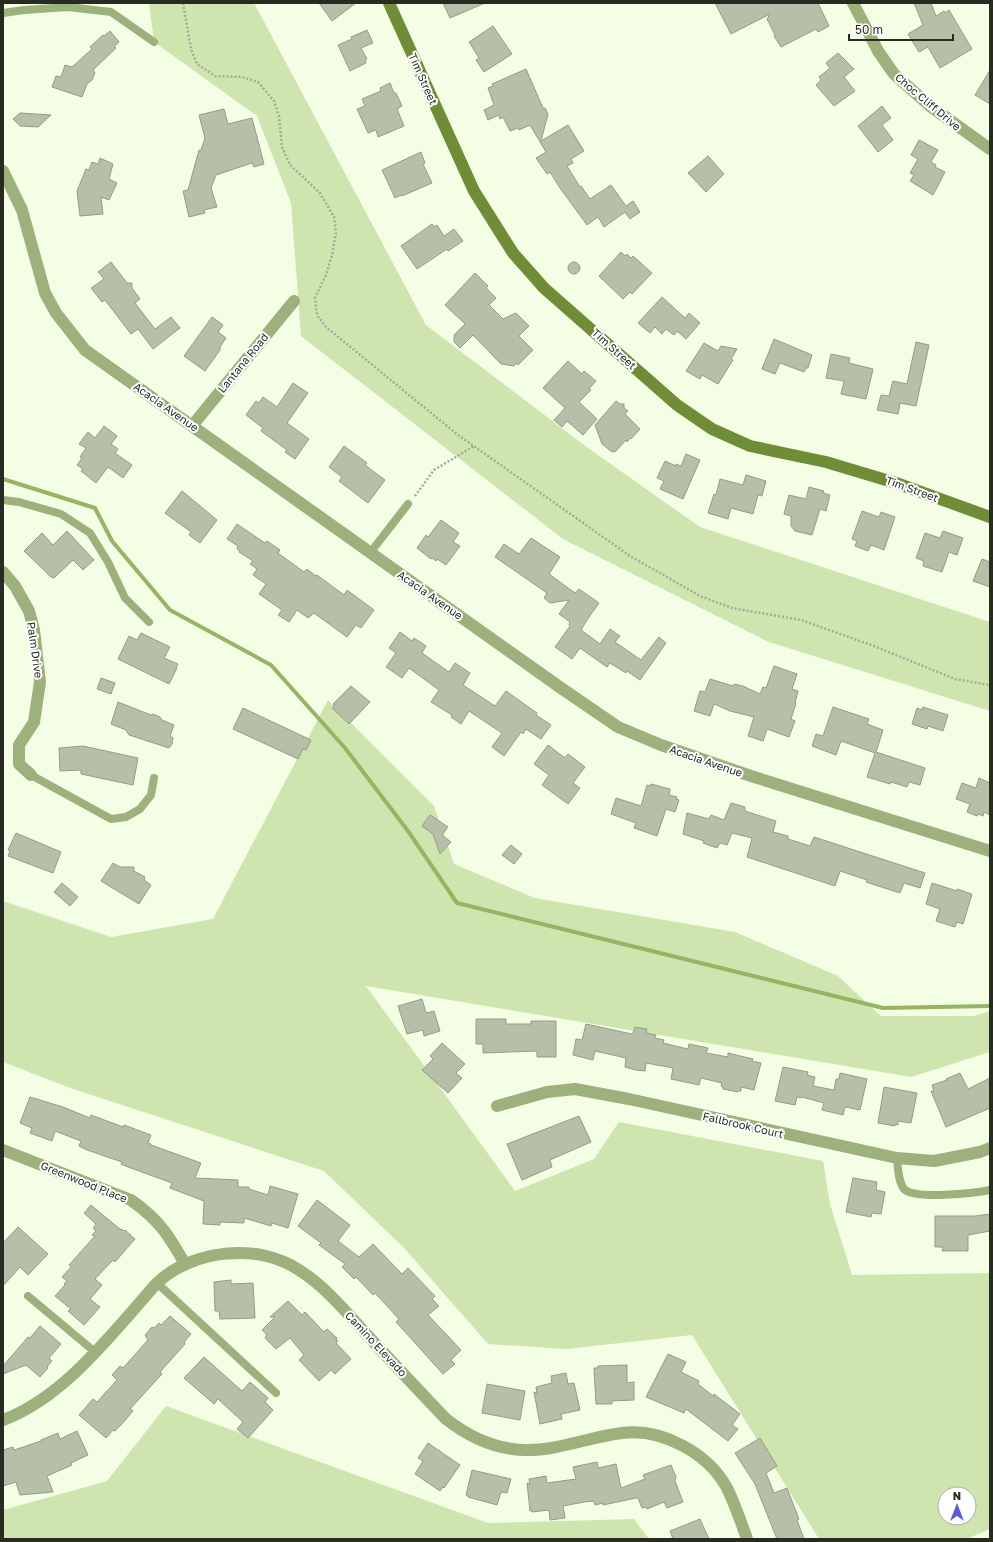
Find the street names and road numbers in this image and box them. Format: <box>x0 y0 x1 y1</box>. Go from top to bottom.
street label: Tim Street <box>406 51 441 106</box>
street label: Choc Cliff Drive <box>893 70 964 133</box>
street label: Tim Street <box>590 325 639 372</box>
street label: Lantana Road <box>215 330 270 395</box>
street label: Acacia Avenue <box>131 379 201 434</box>
street label: Tim Street <box>884 473 940 504</box>
street label: Acacia Avenue <box>395 567 465 622</box>
street label: Palm Drive <box>25 621 46 679</box>
street label: Acacia Avenue <box>668 742 744 779</box>
street label: Fallbrook Court <box>702 1109 785 1140</box>
street label: Greenwood Place <box>39 1158 129 1205</box>
street label: Camino Elevado <box>343 1308 410 1379</box>

